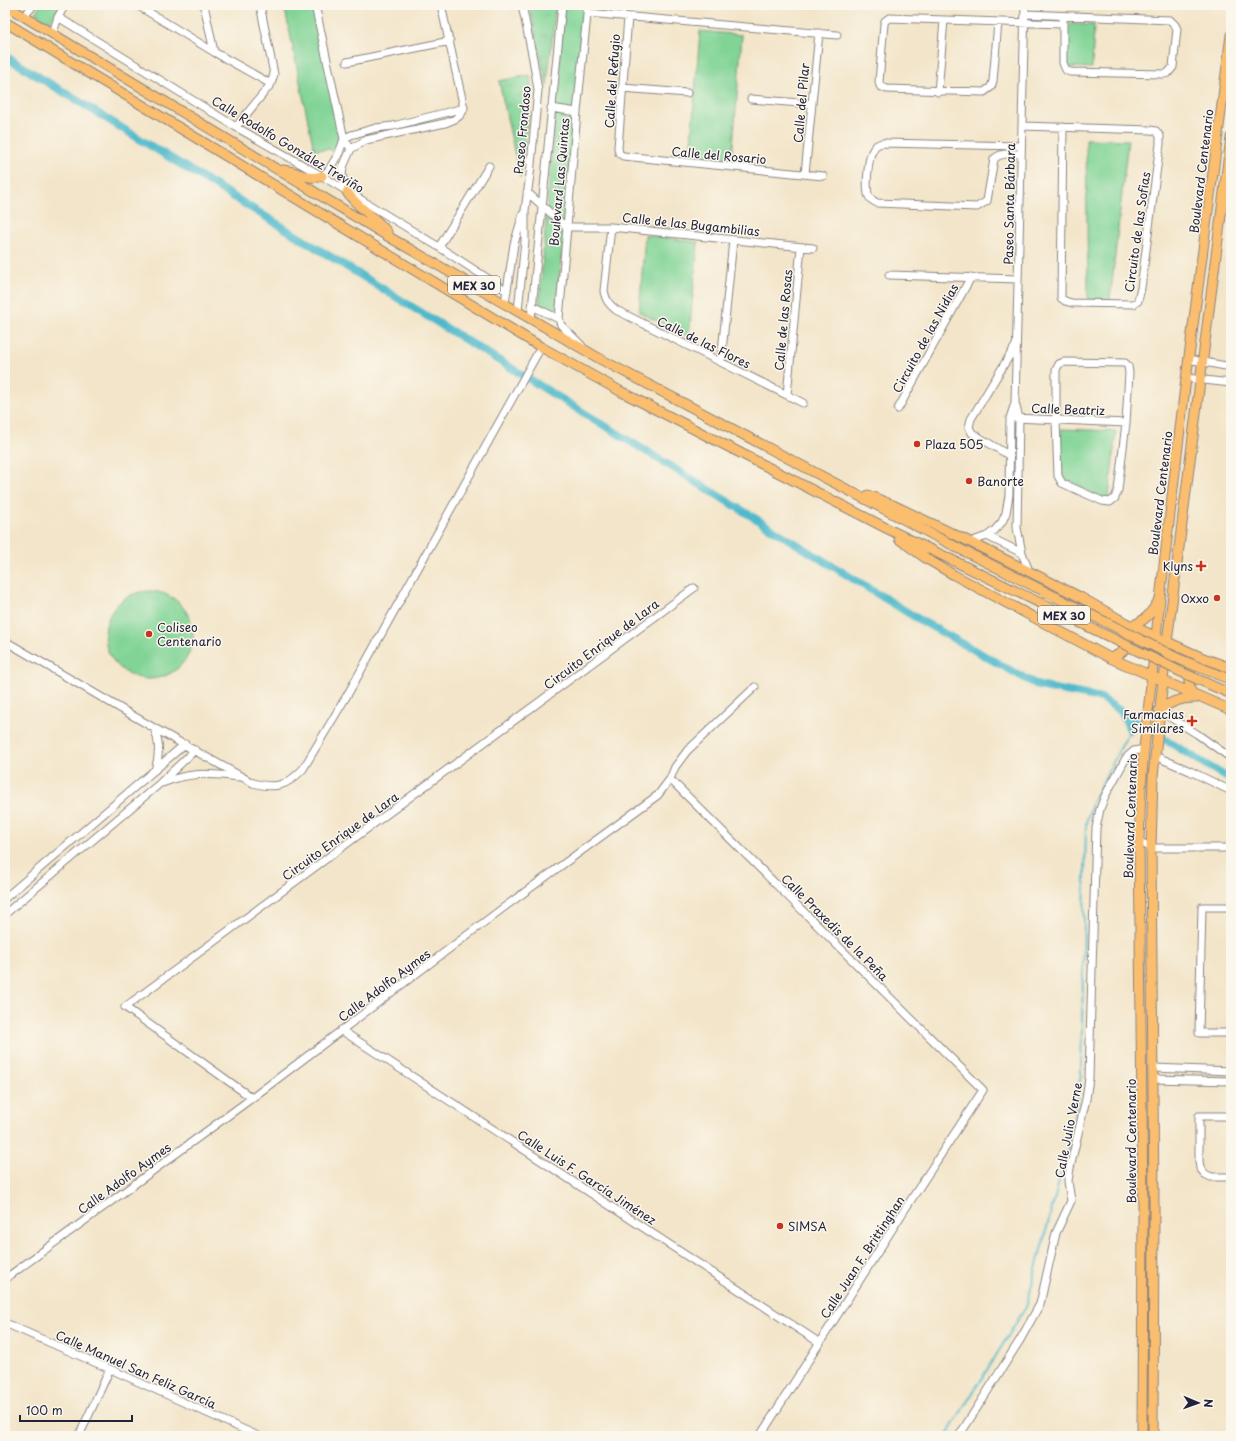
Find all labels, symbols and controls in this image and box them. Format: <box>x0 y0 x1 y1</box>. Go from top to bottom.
street label: Calle del Refugio <box>600 33 624 129</box>
street label: Calle del Pilar <box>789 62 813 144</box>
street label: Paseo Frondoso <box>509 85 535 175</box>
street label: Calle Rodolfo González Treviño <box>208 91 368 197</box>
street label: Boulevard Centenario <box>1184 108 1218 234</box>
street label: Boulevard Las Quintas <box>544 117 574 247</box>
street label: Calle del Rosario <box>671 142 767 168</box>
street label: Paseo Santa Bárbara <box>999 142 1019 265</box>
street label: Circuito de las Sofias <box>1120 170 1154 293</box>
street label: Calle de las Bugambilias <box>621 208 761 240</box>
street label: Calle de las Rosas <box>770 268 796 371</box>
road number: MEX 30 <box>448 276 500 294</box>
street label: Circuito de las Nidias <box>887 280 963 396</box>
street label: Calle de las Flores <box>654 312 754 373</box>
street label: Calle Beatriz <box>1031 399 1106 419</box>
street label: Boulevard Centenario <box>1143 430 1177 556</box>
place label: Plaza 505 <box>925 435 984 453</box>
marker: Plaza 505 <box>912 439 922 449</box>
place label: Banorte <box>977 472 1024 490</box>
marker: Banorte <box>964 476 974 486</box>
place label: Klyns <box>1163 557 1194 575</box>
marker: Klyns <box>1196 561 1206 571</box>
place label: Oxxo <box>1180 589 1209 607</box>
marker: Oxxo <box>1212 593 1222 603</box>
street label: Circuito Enrique de Lara <box>540 594 663 693</box>
road number: MEX 30 <box>1038 606 1090 624</box>
place label: Coliseo Centenario <box>157 618 222 650</box>
marker: Coliseo Centenario <box>144 629 154 639</box>
place label: Farmacias Similares <box>1123 705 1185 737</box>
marker: Farmacias Similares <box>1187 716 1197 726</box>
street label: Boulevard Centenario <box>1119 753 1141 879</box>
street label: Circuito Enrique de Lara <box>278 787 402 884</box>
street label: Calle Praxedis de la Peña <box>777 869 893 985</box>
street label: Calle Adolfo Aymes <box>334 944 434 1026</box>
street label: Boulevard Centenario <box>1122 1078 1140 1204</box>
street label: Calle Julio Verne <box>1050 1080 1086 1179</box>
street label: Calle Luis F. García Jiménez <box>514 1125 660 1229</box>
street label: Calle Adolfo Aymes <box>74 1138 175 1218</box>
street label: Calle Juan F. Brittinghan <box>815 1192 909 1322</box>
place label: SIMSA <box>788 1217 827 1235</box>
marker: SIMSA <box>775 1221 785 1231</box>
street label: Calle Manuel San Feliz García <box>53 1325 220 1413</box>
north arrow <box>1178 1383 1218 1423</box>
scale bar <box>20 1397 132 1423</box>
text: N <box>1200 1399 1217 1408</box>
text: 100 m <box>26 1401 63 1419</box>

